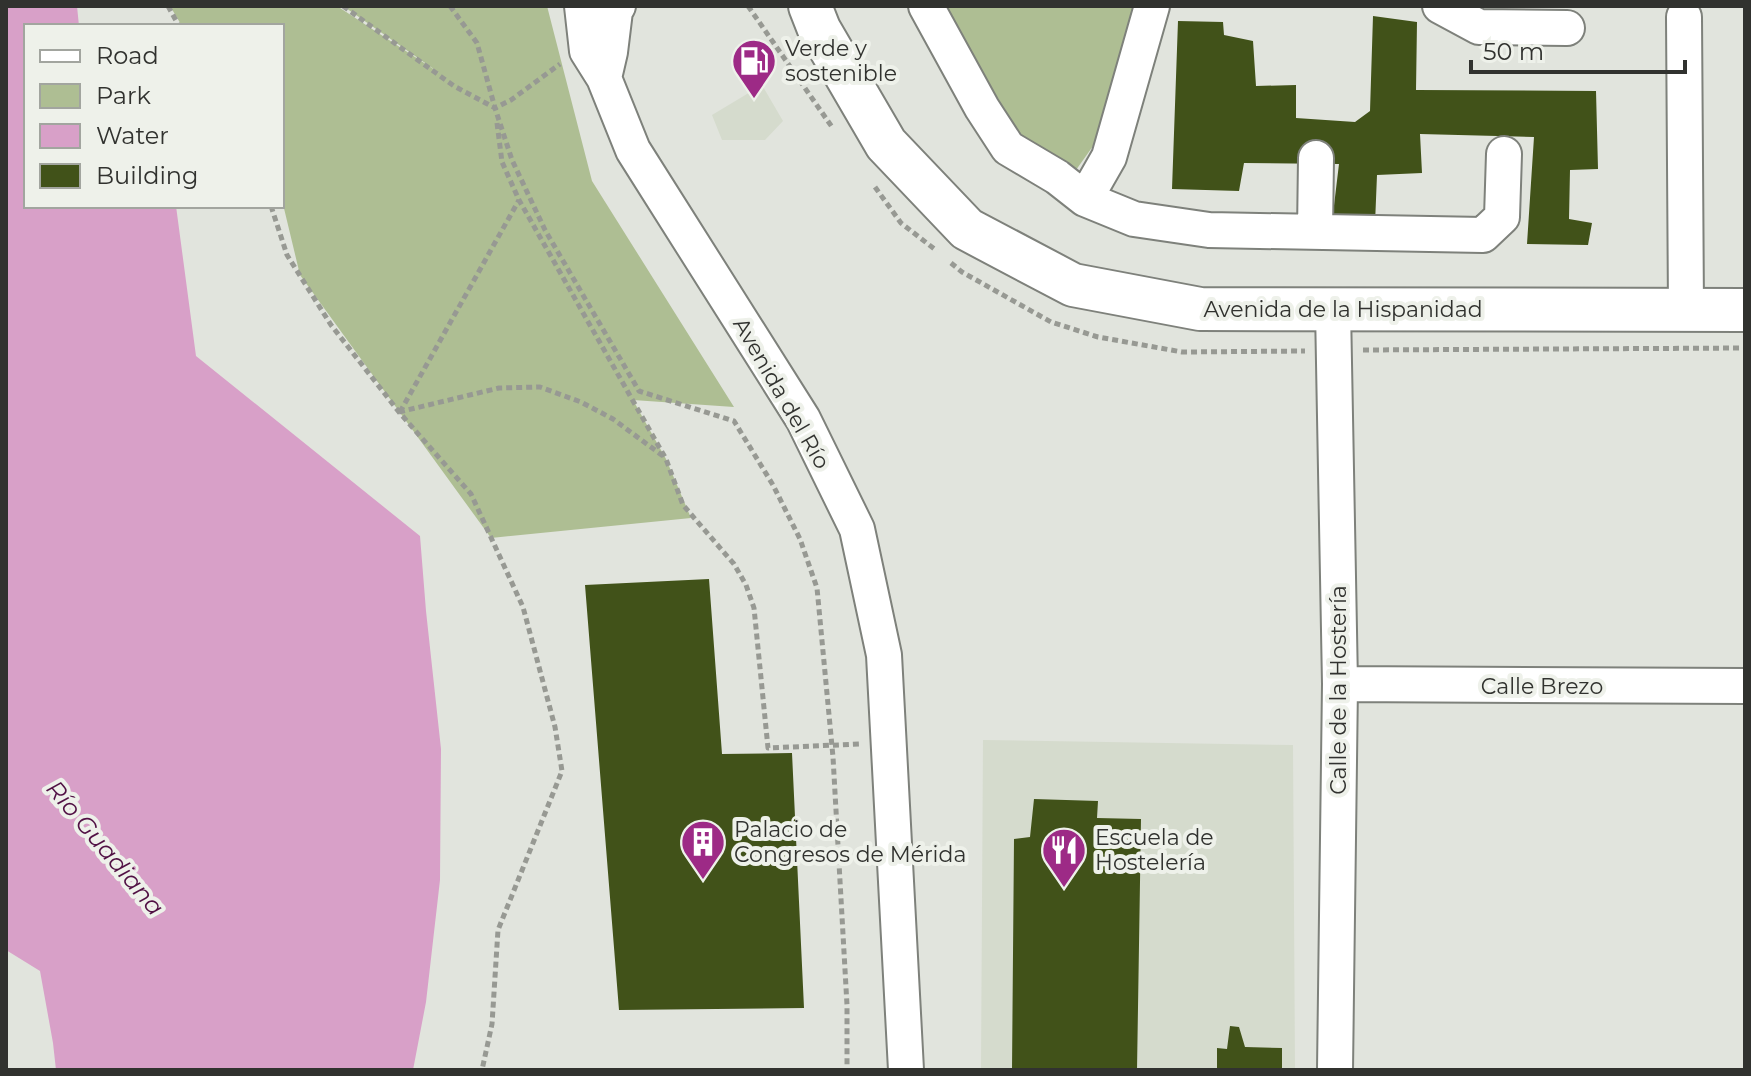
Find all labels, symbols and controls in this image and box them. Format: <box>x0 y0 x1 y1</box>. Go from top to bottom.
legend <box>24 24 284 208</box>
scale bar <box>1471 24 1685 74</box>
place label: Verde y sostenible <box>785 35 897 87</box>
fuel station icon: Verde y sostenible <box>730 37 778 100</box>
text: 50 m <box>1483 37 1544 66</box>
text: Road <box>96 41 159 70</box>
text: Park <box>96 81 151 110</box>
text: Water <box>96 121 169 150</box>
text: Building <box>96 161 199 190</box>
street label: Avenida de la Hispanidad <box>1203 296 1483 323</box>
street label: Avenida del Río <box>727 313 836 474</box>
street label: Calle de la Hostería <box>1325 585 1352 795</box>
street label: Calle Brezo <box>1481 673 1603 700</box>
water label: Río Guadiana <box>40 774 170 921</box>
place label: Palacio de Congresos de Mérida <box>734 816 966 868</box>
building icon: Palacio de Congresos de Mérida <box>679 818 727 881</box>
place label: Escuela de Hostelería <box>1095 824 1214 876</box>
restaurant icon: Escuela de Hostelería <box>1040 826 1088 889</box>

